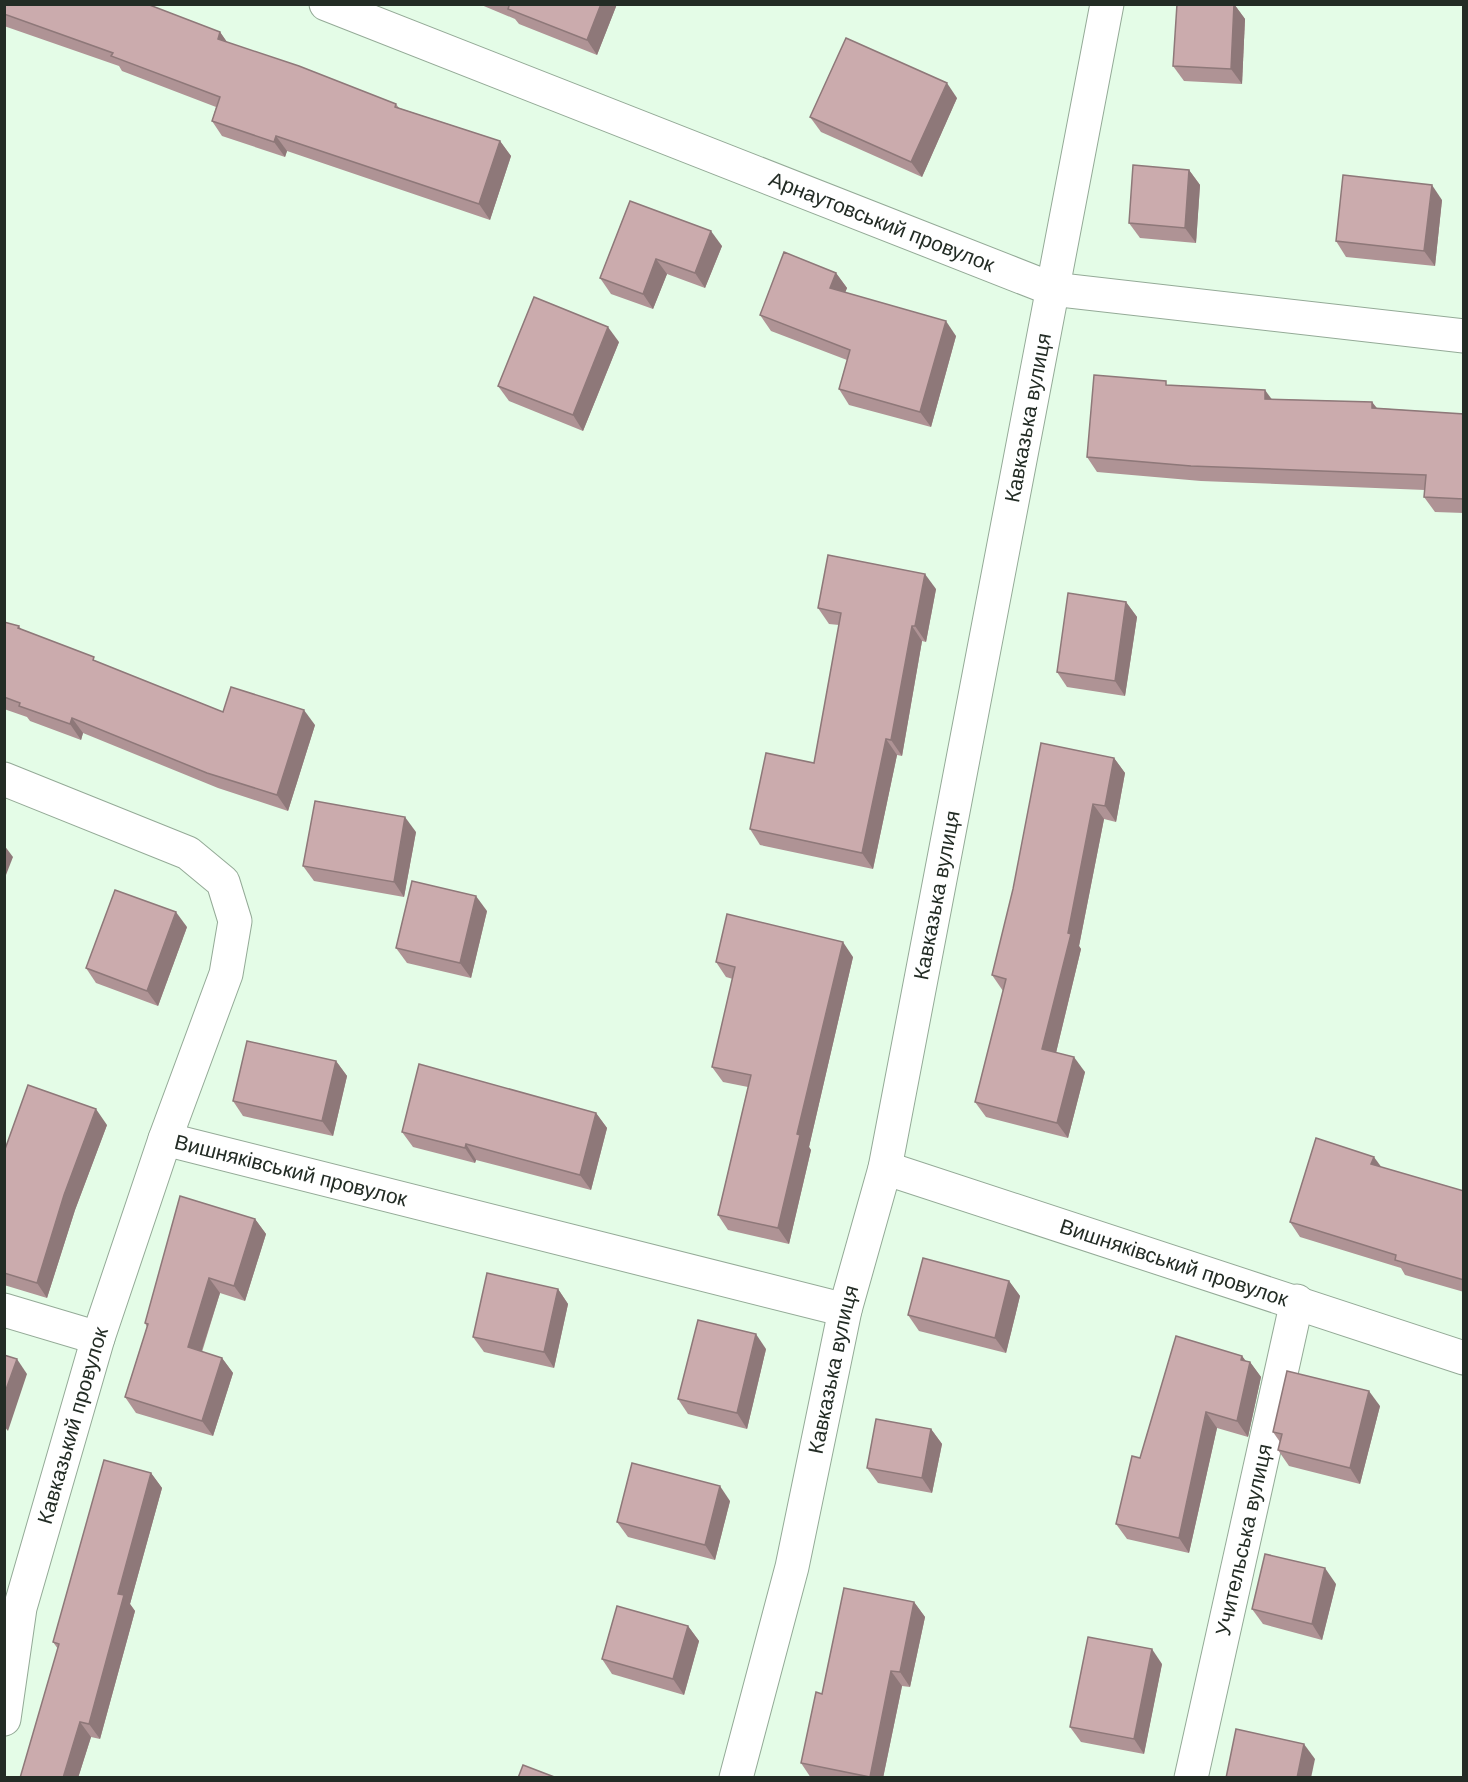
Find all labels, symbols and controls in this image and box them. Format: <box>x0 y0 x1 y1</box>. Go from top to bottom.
street label: Арнаутовський провулок <box>765 165 999 279</box>
street label: Кавказька вулиця <box>998 331 1058 505</box>
street label: Кавказька вулиця <box>907 808 967 982</box>
street label: Вишняківський провулок <box>172 1128 411 1214</box>
street label: Вишняківський провулок <box>1056 1212 1293 1314</box>
street label: Кавказька вулиця <box>802 1282 865 1456</box>
street label: Кавказький провулок <box>31 1323 115 1527</box>
street label: Учительська вулиця <box>1209 1441 1279 1639</box>

